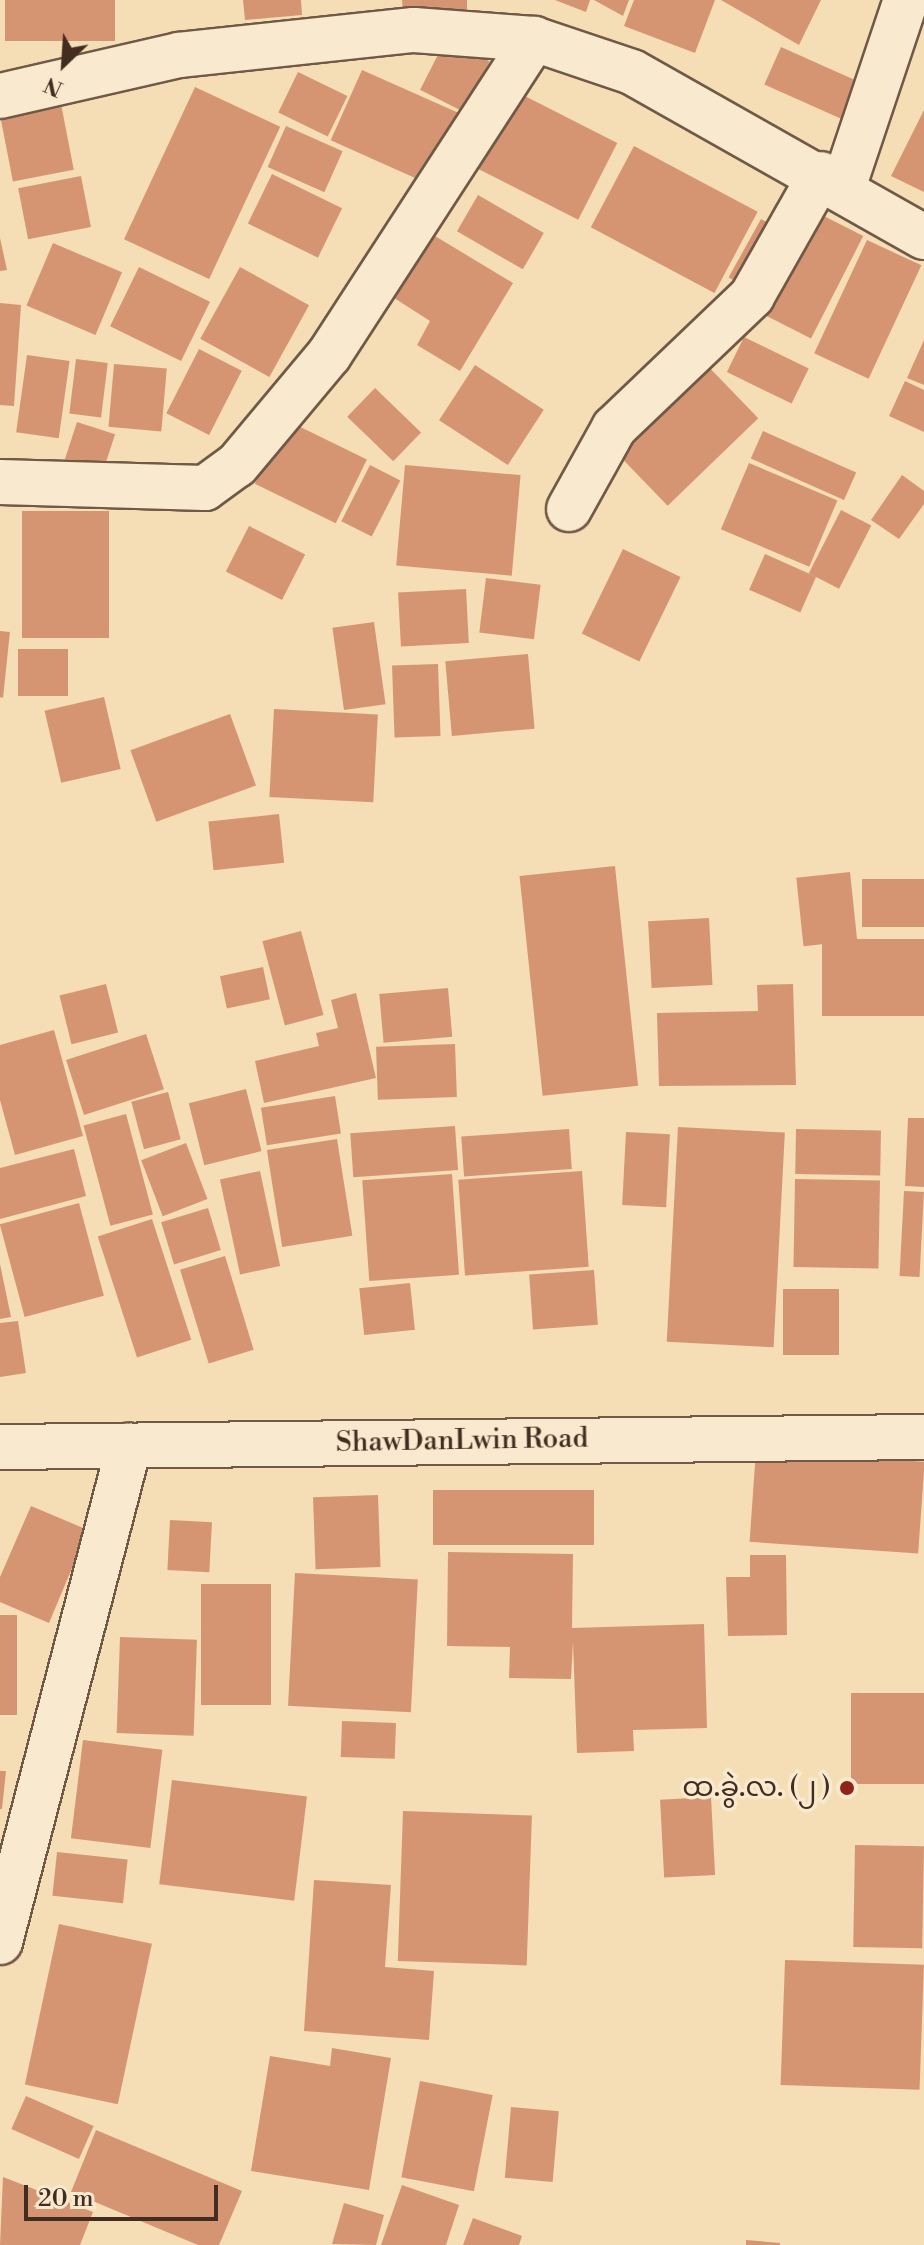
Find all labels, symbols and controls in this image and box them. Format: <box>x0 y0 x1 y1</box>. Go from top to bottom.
north arrow <box>24 24 104 104</box>
text: N <box>40 70 67 102</box>
street label: ShawDanLwin Road <box>335 1422 589 1460</box>
place label: ထ.ခွဲ.လ. (၂ ) <box>682 1771 831 1805</box>
marker: ထ.ခွဲ.လ. (၂ ) <box>838 1779 856 1797</box>
scale bar <box>28 2169 222 2219</box>
text: 20 m <box>38 2184 94 2214</box>

